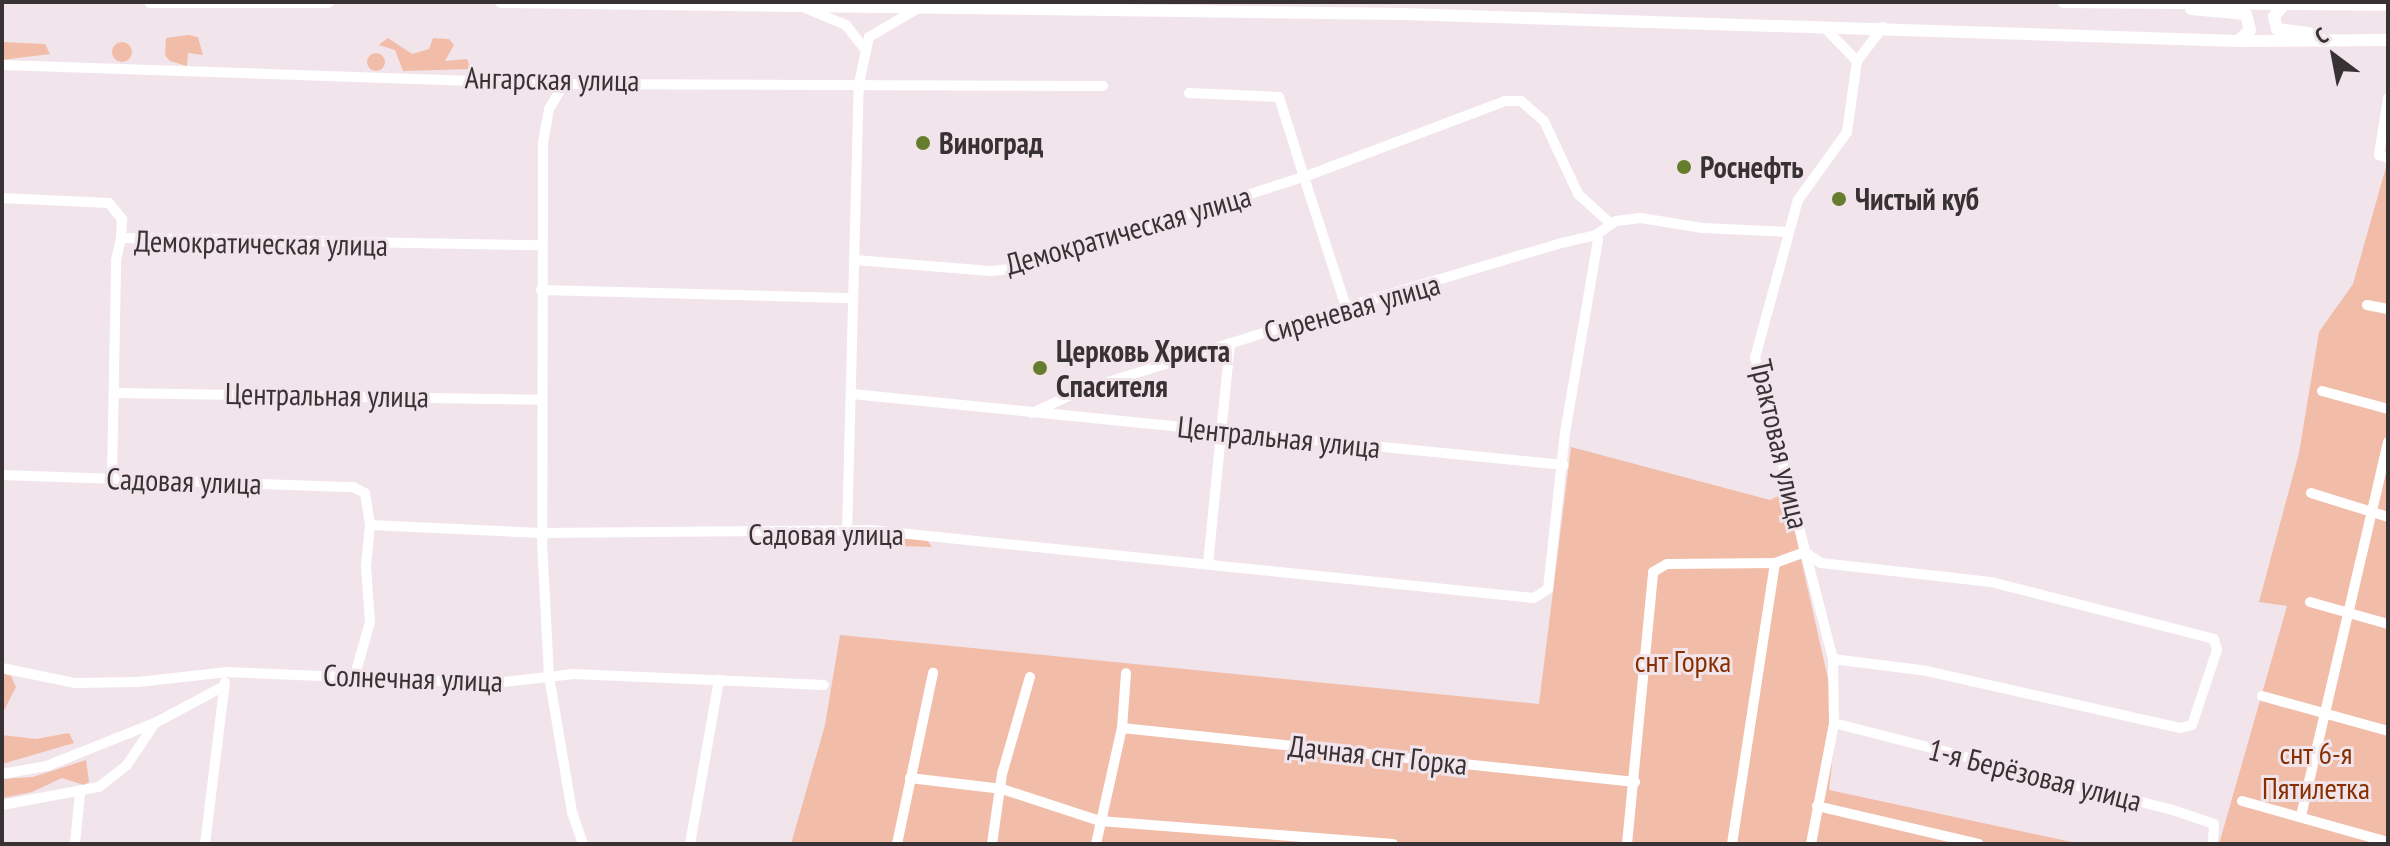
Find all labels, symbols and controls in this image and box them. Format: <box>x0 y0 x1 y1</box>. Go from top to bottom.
north arrow <box>2294 16 2374 96</box>
text: С <box>2310 21 2333 50</box>
street label: Ангарская улица <box>464 59 640 99</box>
place label: Виноград <box>939 125 1043 161</box>
marker: Виноград <box>914 134 932 152</box>
place label: Роснефть <box>1700 149 1803 185</box>
marker: Роснефть <box>1675 158 1693 176</box>
street label: Демократическая улица <box>1001 178 1255 282</box>
place label: Чистый куб <box>1855 181 1979 217</box>
marker: Чистый куб <box>1830 190 1848 208</box>
street label: Демократическая улица <box>134 223 388 263</box>
street label: Сиреневая улица <box>1260 266 1444 350</box>
place label: Церковь Христа Спасителя <box>1056 333 1231 404</box>
street label: Трактовая улица <box>1743 356 1817 532</box>
marker: Церковь Христа Спасителя <box>1031 359 1049 377</box>
street label: Центральная улица <box>225 375 429 415</box>
street label: Центральная улица <box>1176 408 1382 466</box>
street label: Садовая улица <box>106 460 262 502</box>
street label: Садовая улица <box>748 516 904 552</box>
park label: снт Горка <box>1634 643 1732 679</box>
street label: Солнечная улица <box>322 657 504 699</box>
street label: Дачная снт Горка <box>1286 728 1470 782</box>
street label: 1-я Берёзовая улица <box>1925 731 2145 819</box>
park label: снт 6-я Пятилетка <box>2262 735 2370 806</box>

